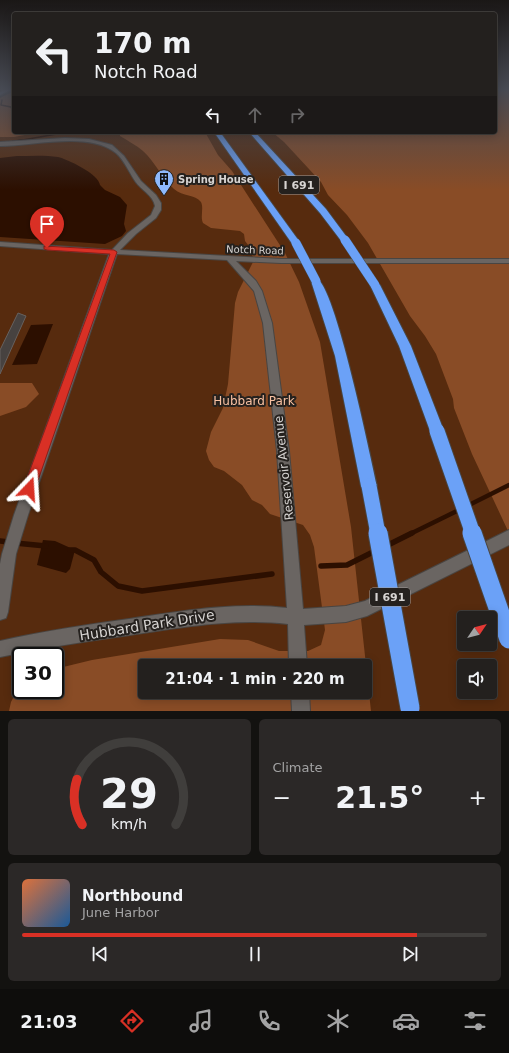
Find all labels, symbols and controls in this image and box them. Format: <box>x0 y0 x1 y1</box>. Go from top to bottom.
text: 170 m <box>94 27 191 60</box>
icon: left <box>28 28 80 80</box>
text: Notch Road <box>94 61 198 82</box>
icon: left <box>202 104 224 126</box>
icon: ahead <box>244 104 266 126</box>
icon: right <box>286 104 308 126</box>
building icon: Spring House <box>153 168 175 196</box>
place label: Spring House <box>178 174 254 185</box>
road number: I 691 <box>279 176 319 194</box>
pin <box>30 207 64 248</box>
icon: arrive <box>36 213 58 235</box>
street label: Notch Road <box>226 243 284 257</box>
park label: Hubbard Park <box>213 394 295 408</box>
street label: Reservoir Avenue <box>272 415 296 521</box>
position arrow <box>8 468 50 510</box>
road number: I 691 <box>370 588 410 606</box>
street label: Hubbard Park Drive <box>78 606 216 644</box>
north arrow <box>457 611 497 651</box>
map controls <box>457 611 497 699</box>
speed limit sign: 30 <box>12 647 64 699</box>
button: sound <box>457 659 497 699</box>
text: 21:04 · 1 min · 220 m <box>165 670 345 688</box>
text: Climate <box>273 760 323 775</box>
text: 29 <box>100 769 158 818</box>
text: 21.5° <box>335 780 424 815</box>
text: − <box>273 785 291 810</box>
text: + <box>469 785 487 810</box>
text: km/h <box>111 816 147 832</box>
text: Northbound <box>82 887 183 905</box>
text: June Harbor <box>82 905 159 920</box>
icon: previous <box>89 943 111 965</box>
icon: pause <box>244 943 266 965</box>
icon: next <box>399 943 421 965</box>
icon: directions <box>118 1007 146 1035</box>
icon: music <box>187 1007 215 1035</box>
icon: phone <box>255 1007 283 1035</box>
icon: climate <box>324 1007 352 1035</box>
icon: car <box>392 1007 420 1035</box>
icon: filters <box>461 1007 489 1035</box>
text: 21:03 <box>20 1011 78 1032</box>

